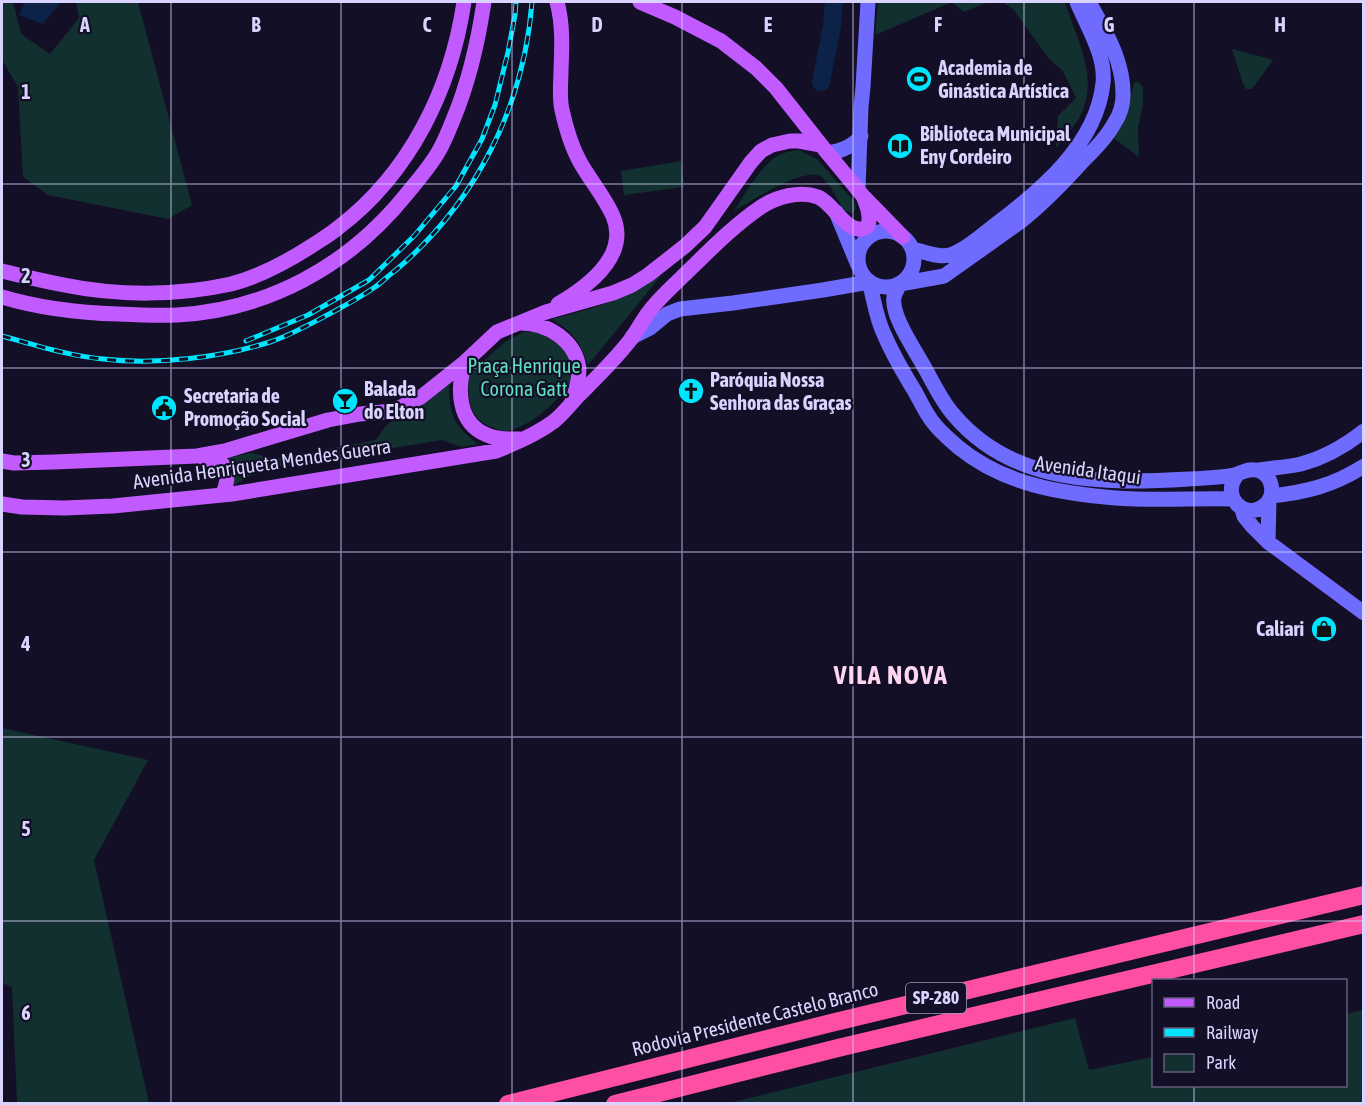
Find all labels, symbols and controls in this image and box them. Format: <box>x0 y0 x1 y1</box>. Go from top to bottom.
text: A <box>79 13 90 36</box>
text: B <box>251 13 261 36</box>
text: C <box>423 13 432 36</box>
text: D <box>591 13 603 36</box>
text: E <box>764 13 773 36</box>
text: F <box>934 13 942 36</box>
text: G <box>1104 13 1115 36</box>
text: H <box>1274 13 1286 36</box>
place label: Academia de Ginástica Artística <box>937 56 1069 102</box>
sports icon: Academia de Ginástica Artística <box>904 64 934 94</box>
text: 1 <box>21 80 31 103</box>
place label: Biblioteca Municipal Eny Cordeiro <box>920 122 1071 168</box>
library icon: Biblioteca Municipal Eny Cordeiro <box>885 131 915 161</box>
text: 2 <box>21 264 31 287</box>
park label: Praça Henrique Corona Gatt <box>467 354 581 400</box>
place label: Paróquia Nossa Senhora das Graças <box>710 368 852 414</box>
church icon: Paróquia Nossa Senhora das Graças <box>676 376 706 406</box>
place label: Balada do Elton <box>364 377 424 423</box>
place label: Secretaria de Promoção Social <box>184 384 307 430</box>
bar icon: Balada do Elton <box>330 386 360 416</box>
public building icon: Secretaria de Promoção Social <box>149 393 179 423</box>
street label: Avenida Henriqueta Mendes Guerra <box>131 434 392 493</box>
text: 3 <box>21 448 31 471</box>
street label: Avenida Itaqui <box>1034 451 1142 488</box>
shop icon: Caliari <box>1309 614 1339 644</box>
place label: Caliari <box>1256 617 1304 640</box>
text: 4 <box>20 632 31 655</box>
district label: VILA NOVA <box>833 660 948 690</box>
text: 5 <box>21 817 31 840</box>
street label: Rodovia Presidente Castelo Branco <box>629 977 880 1060</box>
legend <box>1152 979 1347 1087</box>
road number: SP-280 <box>906 983 966 1013</box>
text: Road <box>1206 992 1240 1013</box>
text: 6 <box>21 1001 31 1024</box>
text: Railway <box>1206 1022 1258 1043</box>
text: Park <box>1206 1052 1236 1073</box>

